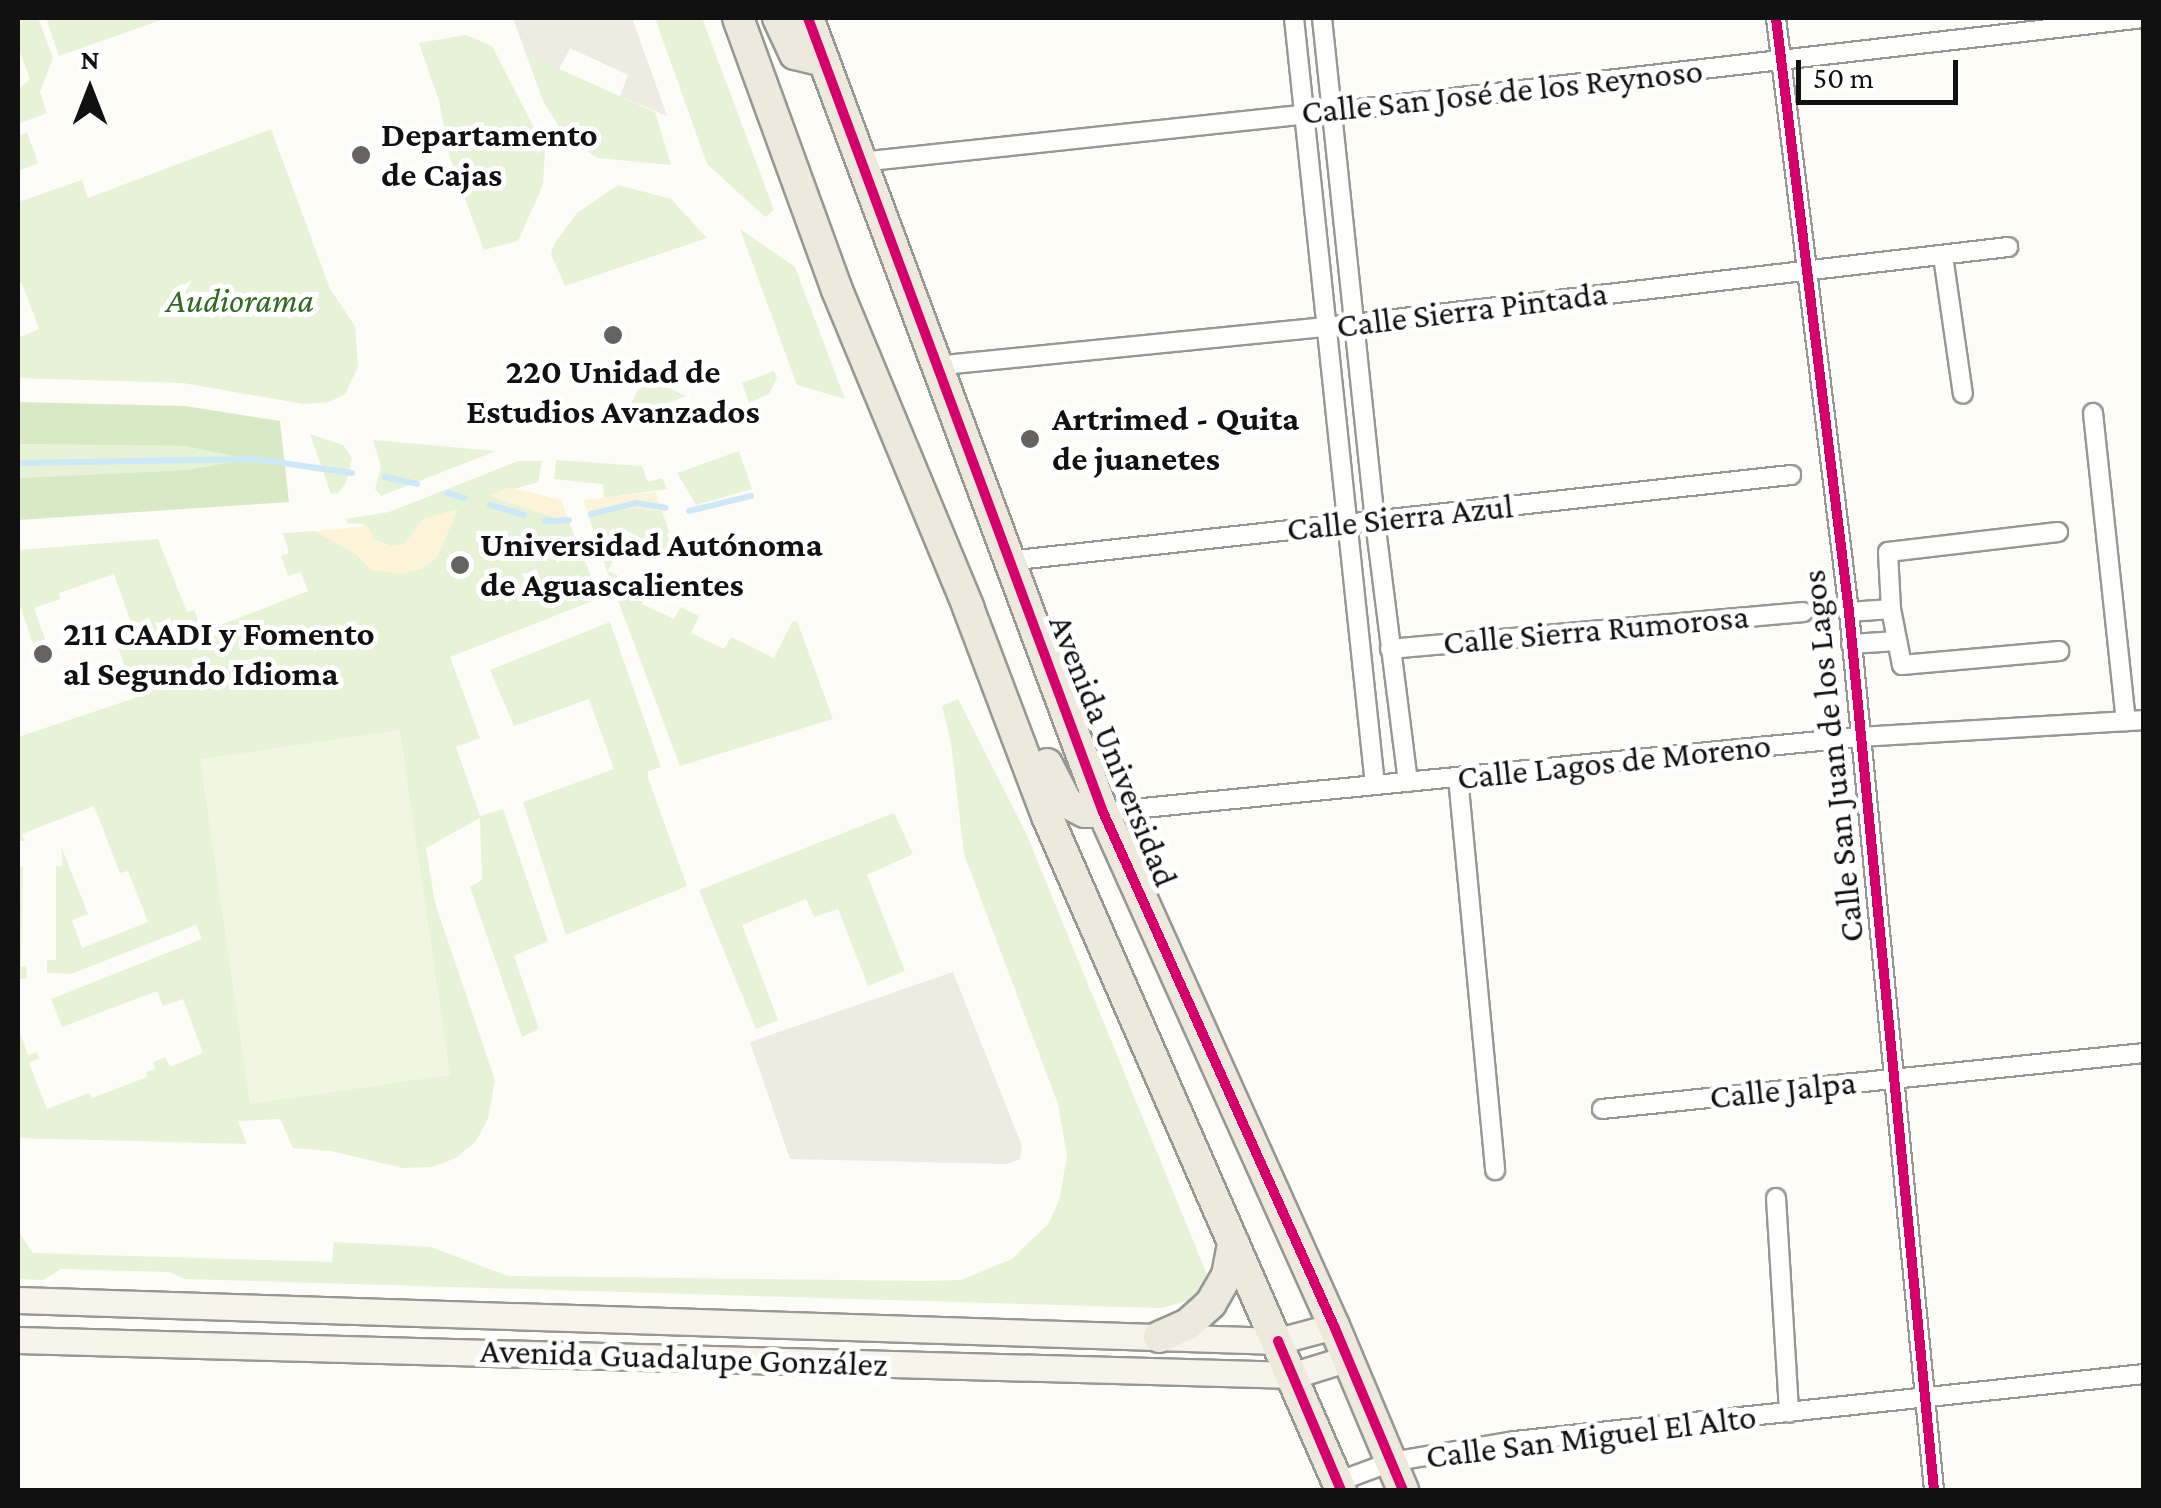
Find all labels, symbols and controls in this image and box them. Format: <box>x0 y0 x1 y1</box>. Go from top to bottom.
north arrow <box>40 40 140 140</box>
scale bar <box>1801 40 1964 102</box>
text: N <box>80 44 100 75</box>
street label: Calle San José de los Reynoso <box>1299 50 1705 134</box>
text: 50 m <box>1813 61 1874 94</box>
place label: Departamento de Cajas <box>381 114 598 196</box>
marker: Departamento de Cajas <box>350 144 372 166</box>
street label: Calle Sierra Pintada <box>1334 273 1610 347</box>
park label: Audiorama <box>166 280 314 322</box>
marker: 220 Unidad de Estudios Avanzados <box>602 324 624 346</box>
place label: 220 Unidad de Estudios Avanzados <box>466 351 760 433</box>
place label: Artrimed - Quita de juanetes <box>1052 398 1299 480</box>
marker: Artrimed - Quita de juanetes <box>1017 426 1043 452</box>
street label: Calle Sierra Azul <box>1285 485 1515 551</box>
place label: Universidad Autónoma de Aguascalientes <box>480 524 823 606</box>
marker: Universidad Autónoma de Aguascalientes <box>449 554 471 576</box>
street label: Calle San Juan de los Lagos <box>1793 568 1873 944</box>
street label: Calle Sierra Rumorosa <box>1441 596 1751 664</box>
street label: Avenida Universidad <box>1039 609 1187 893</box>
place label: 211 CAADI y Fomento al Segundo Idioma <box>63 613 375 695</box>
marker: 211 CAADI y Fomento al Segundo Idioma <box>32 643 54 665</box>
street label: Calle Lagos de Moreno <box>1455 725 1773 799</box>
street label: Calle Jalpa <box>1708 1061 1858 1119</box>
street label: Avenida Guadalupe González <box>479 1330 889 1386</box>
street label: Calle San Miguel El Alto <box>1424 1396 1758 1478</box>

